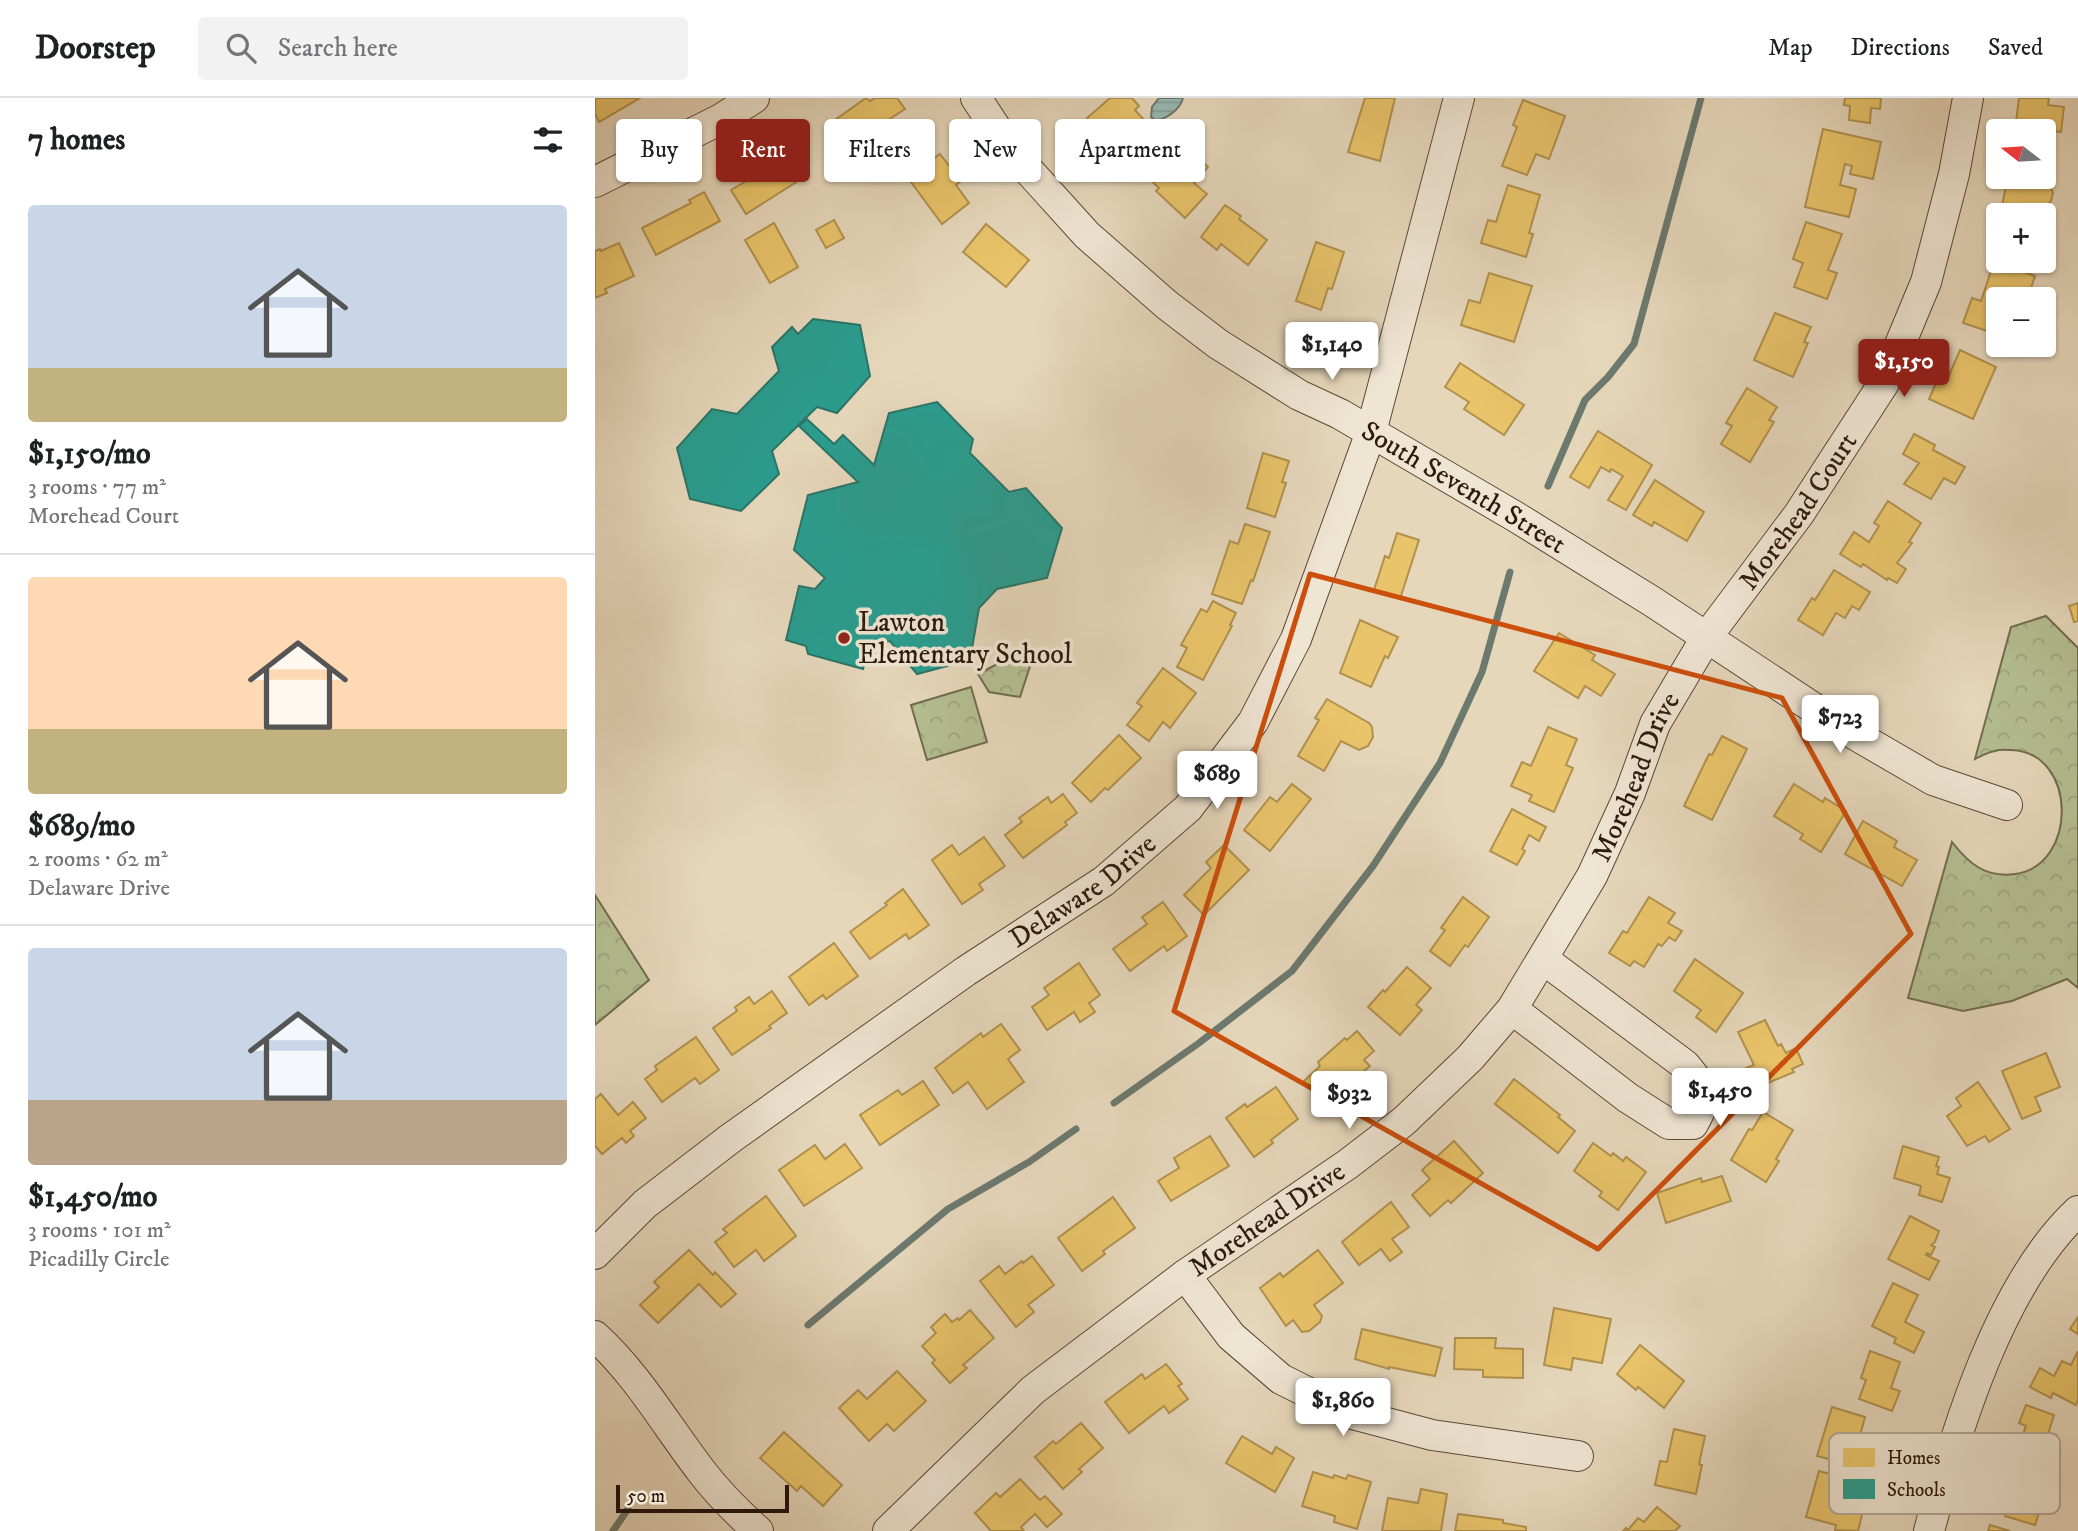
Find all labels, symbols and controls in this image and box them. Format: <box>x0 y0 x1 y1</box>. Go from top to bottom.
search box <box>198 17 688 80</box>
text: Doorstep <box>35 28 156 69</box>
icon: search <box>222 29 260 67</box>
text: Search here <box>278 32 398 65</box>
text: Map <box>1768 33 1813 63</box>
text: Directions <box>1851 33 1950 63</box>
text: Saved <box>1988 33 2043 63</box>
chip: Buy <box>616 119 702 182</box>
chip: Rent <box>716 119 810 182</box>
chip: Filters <box>824 119 935 182</box>
chip: New <box>949 119 1041 182</box>
chip: Apartment <box>1055 119 1205 182</box>
north arrow <box>1986 119 2056 189</box>
map controls <box>1986 119 2056 357</box>
icon: filters <box>529 121 567 159</box>
text: 7 homes <box>28 122 125 159</box>
button: + <box>1986 203 2056 273</box>
icon: home <box>235 250 361 376</box>
button: − <box>1986 287 2056 357</box>
pin: $1,140 <box>1275 322 1389 382</box>
text: $1,140 <box>1301 330 1363 359</box>
pin: $1,150 <box>1847 340 1961 399</box>
text: $1,150 <box>1874 347 1934 376</box>
street label: South Seventh Street <box>1355 413 1573 561</box>
street label: Morehead Court <box>1731 426 1865 597</box>
text: $1,150/mo <box>28 436 151 473</box>
text: 3 rooms · 77 m² <box>28 473 166 502</box>
text: Morehead Court <box>28 502 179 531</box>
place label: Lawton Elementary School <box>858 605 1073 672</box>
icon: home <box>235 622 361 748</box>
marker: Lawton Elementary School <box>836 630 852 646</box>
street label: Morehead Drive <box>1583 686 1688 867</box>
pin: $723 <box>1799 696 1881 755</box>
text: $723 <box>1818 703 1862 732</box>
pin: $689 <box>1176 752 1258 811</box>
text: $689 <box>1193 759 1241 788</box>
text: $689/mo <box>28 808 135 845</box>
street label: Delaware Drive <box>1003 826 1163 956</box>
text: 2 rooms · 62 m² <box>28 845 168 874</box>
text: Delaware Drive <box>28 874 170 903</box>
icon: home <box>235 993 361 1119</box>
pin: $1,450 <box>1663 1068 1777 1128</box>
pin: $932 <box>1308 1072 1390 1131</box>
text: $1,450 <box>1688 1076 1752 1105</box>
text: $932 <box>1327 1079 1371 1108</box>
street label: Morehead Drive <box>1182 1154 1352 1285</box>
text: $1,450/mo <box>28 1179 157 1216</box>
text: 3 rooms · 101 m² <box>28 1216 171 1245</box>
text: Picadilly Circle <box>28 1245 170 1274</box>
pin: $1,860 <box>1286 1378 1400 1438</box>
text: $1,860 <box>1311 1386 1375 1415</box>
legend <box>1829 1433 2060 1514</box>
text: Homes <box>1887 1447 1940 1470</box>
text: Schools <box>1887 1479 1946 1502</box>
scale bar <box>616 1482 789 1514</box>
text: 50 m <box>627 1485 665 1508</box>

